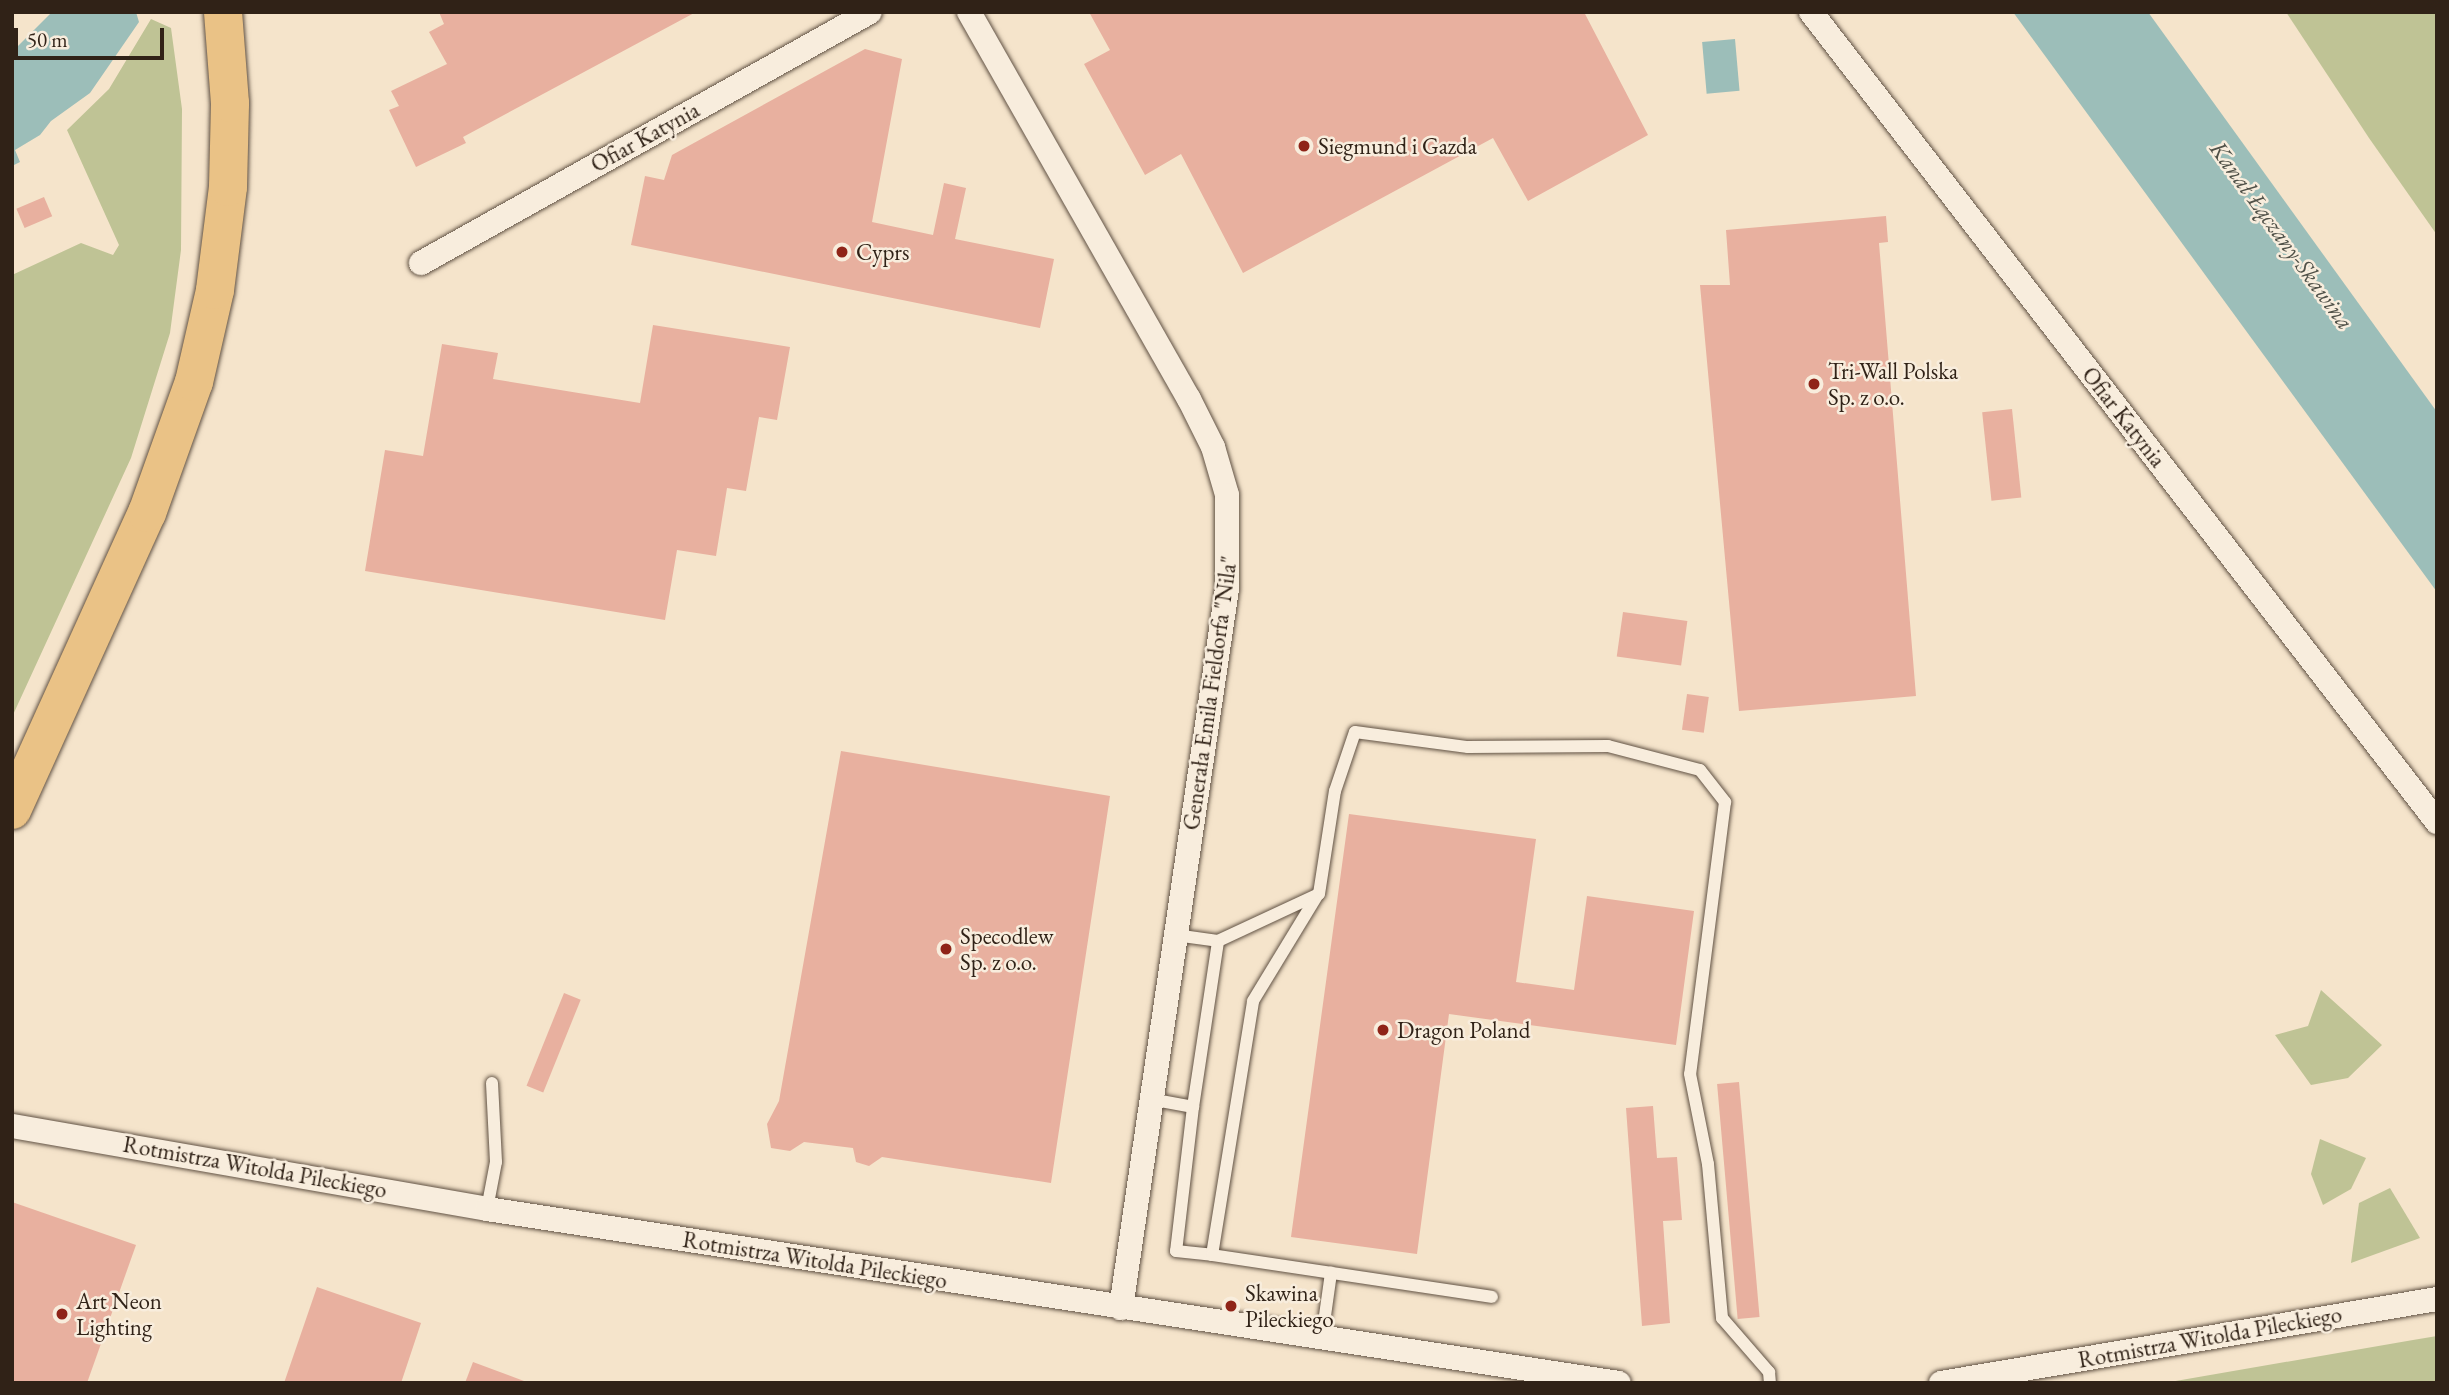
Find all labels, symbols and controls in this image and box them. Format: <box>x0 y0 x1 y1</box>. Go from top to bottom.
scale bar <box>18 14 168 58</box>
text: 50 m <box>27 26 68 53</box>
street label: Ofiar Katynia <box>586 96 704 178</box>
place label: Siegmund i Gazda <box>1318 132 1477 160</box>
water label: Kanał Łączany-Skawina <box>2204 135 2360 335</box>
marker: Siegmund i Gazda <box>1296 138 1312 154</box>
place label: Cyprs <box>856 238 909 266</box>
marker: Cyprs <box>834 244 850 260</box>
place label: Tri-Wall Polska Sp. z o.o. <box>1828 357 1958 411</box>
street label: Ofiar Katynia <box>2076 361 2172 473</box>
marker: Tri-Wall Polska Sp. z o.o. <box>1806 376 1822 392</box>
street label: Generała Emila Fieldorfa "Nila" <box>1177 554 1243 832</box>
place label: Specodlew Sp. z o.o. <box>960 922 1054 976</box>
marker: Specodlew Sp. z o.o. <box>938 941 954 957</box>
place label: Dragon Poland <box>1397 1016 1530 1044</box>
marker: Dragon Poland <box>1375 1022 1391 1038</box>
street label: Rotmistrza Witolda Pileckiego <box>121 1130 389 1204</box>
street label: Rotmistrza Witolda Pileckiego <box>681 1225 949 1295</box>
place label: Skawina Pileckiego <box>1245 1279 1334 1333</box>
place label: Art Neon Lighting <box>76 1287 162 1341</box>
marker: Skawina Pileckiego <box>1223 1298 1239 1314</box>
street label: Rotmistrza Witolda Pileckiego <box>2076 1300 2344 1374</box>
marker: Art Neon Lighting <box>54 1306 70 1322</box>

